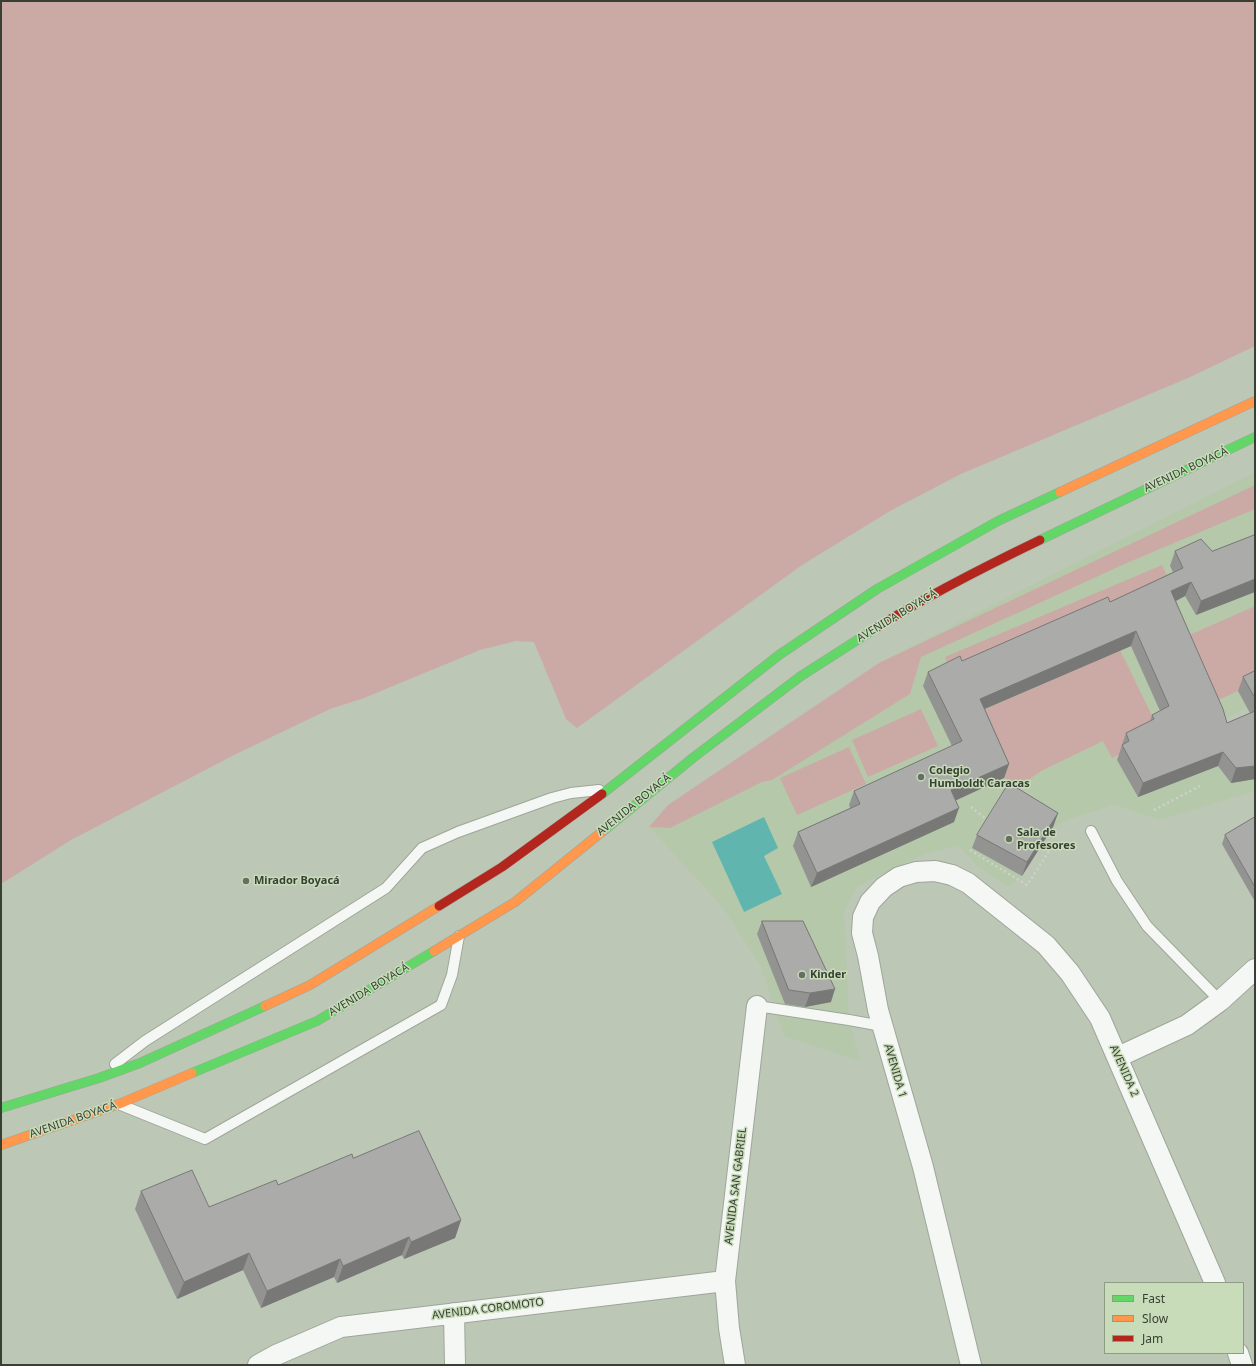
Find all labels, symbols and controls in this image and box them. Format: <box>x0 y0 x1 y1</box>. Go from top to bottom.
street label: AVENIDA BOYACÁ <box>1142 445 1230 495</box>
street label: AVENIDA BOYACÁ <box>855 587 939 645</box>
place label: Colegio Humboldt Caracas <box>929 764 1030 790</box>
street label: AVENIDA BOYACÁ <box>594 771 674 839</box>
marker: Colegio Humboldt Caracas <box>916 772 926 782</box>
place label: Sala de Profesores <box>1017 826 1075 852</box>
marker: Sala de Profesores <box>1004 834 1014 844</box>
place label: Mirador Boyacá <box>254 874 340 888</box>
marker: Mirador Boyacá <box>241 876 251 886</box>
street label: AVENIDA BOYACÁ <box>327 961 411 1019</box>
place label: Kinder <box>810 968 846 982</box>
marker: Kinder <box>797 970 807 980</box>
street label: AVENIDA 1 <box>881 1043 909 1099</box>
street label: AVENIDA 2 <box>1107 1043 1141 1099</box>
street label: AVENIDA BOYACÁ <box>28 1099 118 1141</box>
street label: AVENIDA SAN GABRIEL <box>722 1127 750 1245</box>
legend <box>1104 1282 1244 1354</box>
text: Fast <box>1142 1290 1165 1307</box>
street label: AVENIDA COROMOTO <box>431 1296 545 1322</box>
text: Slow <box>1142 1310 1168 1327</box>
text: Jam <box>1142 1330 1163 1347</box>

